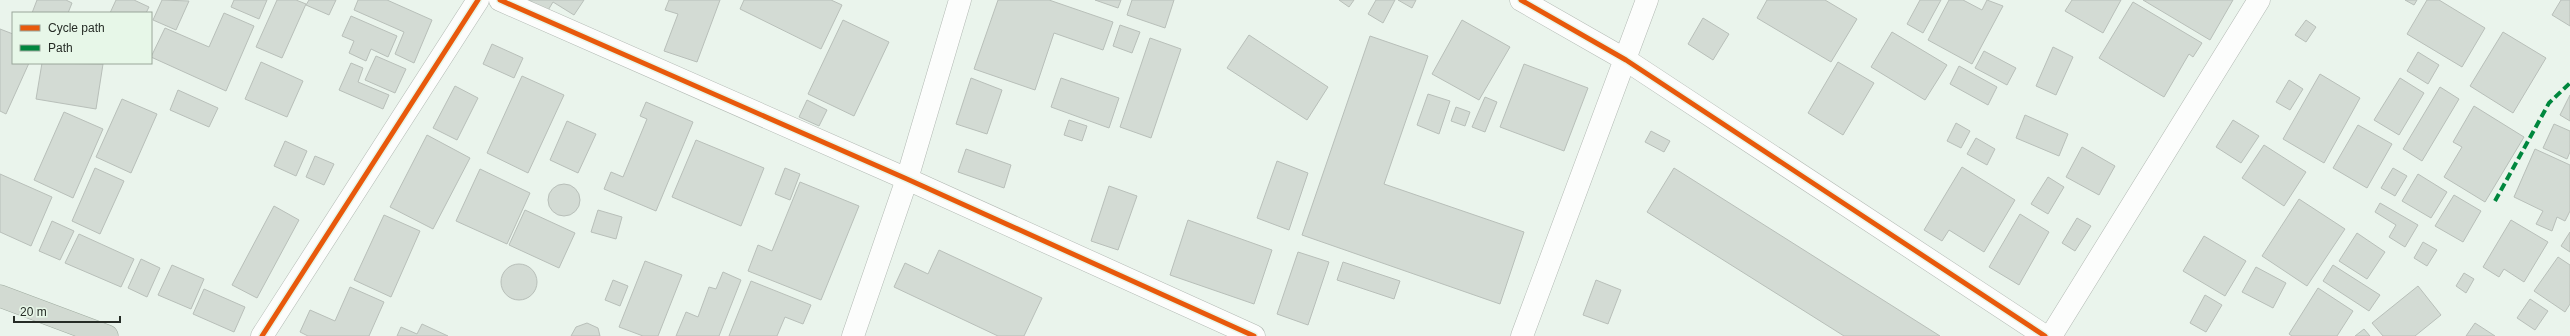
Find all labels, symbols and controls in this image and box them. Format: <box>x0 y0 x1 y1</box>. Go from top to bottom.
legend <box>12 12 152 64</box>
text: Cycle path <box>48 21 105 35</box>
text: Path <box>48 41 73 55</box>
scale bar <box>14 298 120 324</box>
text: 20 m <box>20 305 47 319</box>

